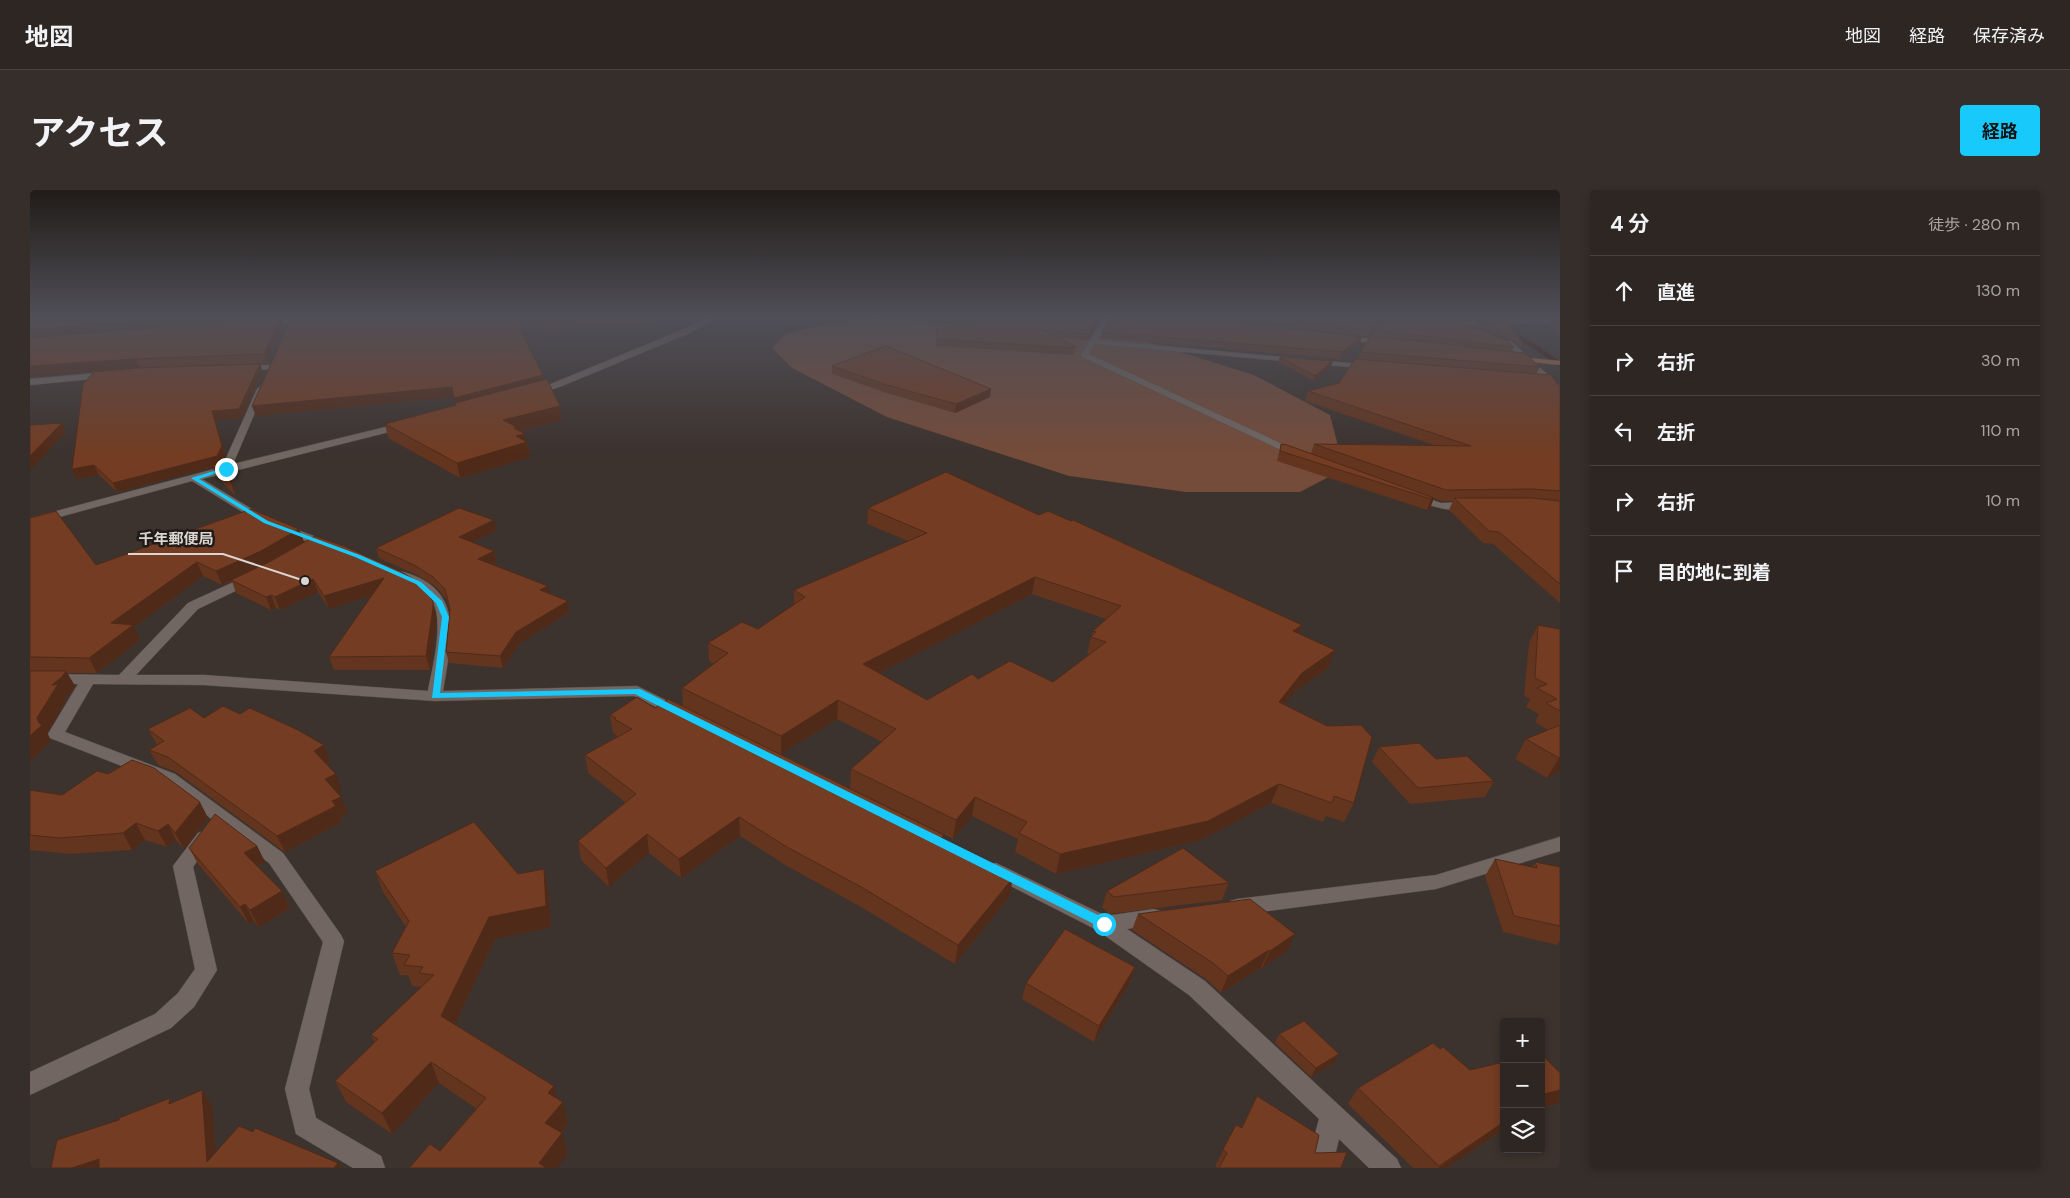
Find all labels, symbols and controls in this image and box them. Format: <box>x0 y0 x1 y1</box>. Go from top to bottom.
text: 地図 <box>25 21 73 52</box>
text: 地図 <box>1845 24 1881 48</box>
text: 経路 <box>1909 24 1945 48</box>
text: 保存済み <box>1973 24 2045 48</box>
button: 経路 <box>1960 105 2040 156</box>
text: アクセス <box>30 110 168 156</box>
text: 4 分 <box>1610 210 1650 238</box>
text: 徒歩 · 280 m <box>1928 214 2020 235</box>
icon: ahead <box>1610 277 1638 305</box>
text: 直進 <box>1657 280 1695 305</box>
text: 130 m <box>1976 280 2020 301</box>
icon: right <box>1610 347 1638 375</box>
text: 右折 <box>1657 350 1695 375</box>
text: 30 m <box>1981 350 2020 371</box>
icon: left <box>1610 417 1638 445</box>
text: 左折 <box>1657 420 1695 445</box>
text: 110 m <box>1981 420 2020 441</box>
route end <box>215 458 238 481</box>
icon: right <box>1610 487 1638 515</box>
text: 右折 <box>1657 490 1695 515</box>
text: 10 m <box>1986 490 2020 511</box>
callout: 千年郵便局 <box>128 524 223 554</box>
text: 千年郵便局 <box>138 529 214 549</box>
icon: arrive <box>1610 557 1638 585</box>
text: 目的地に到着 <box>1657 560 1771 585</box>
route start <box>1093 913 1116 936</box>
map controls <box>1500 1018 1545 1153</box>
button: + <box>1500 1018 1545 1063</box>
button: − <box>1500 1063 1545 1108</box>
button: layers <box>1500 1108 1545 1153</box>

